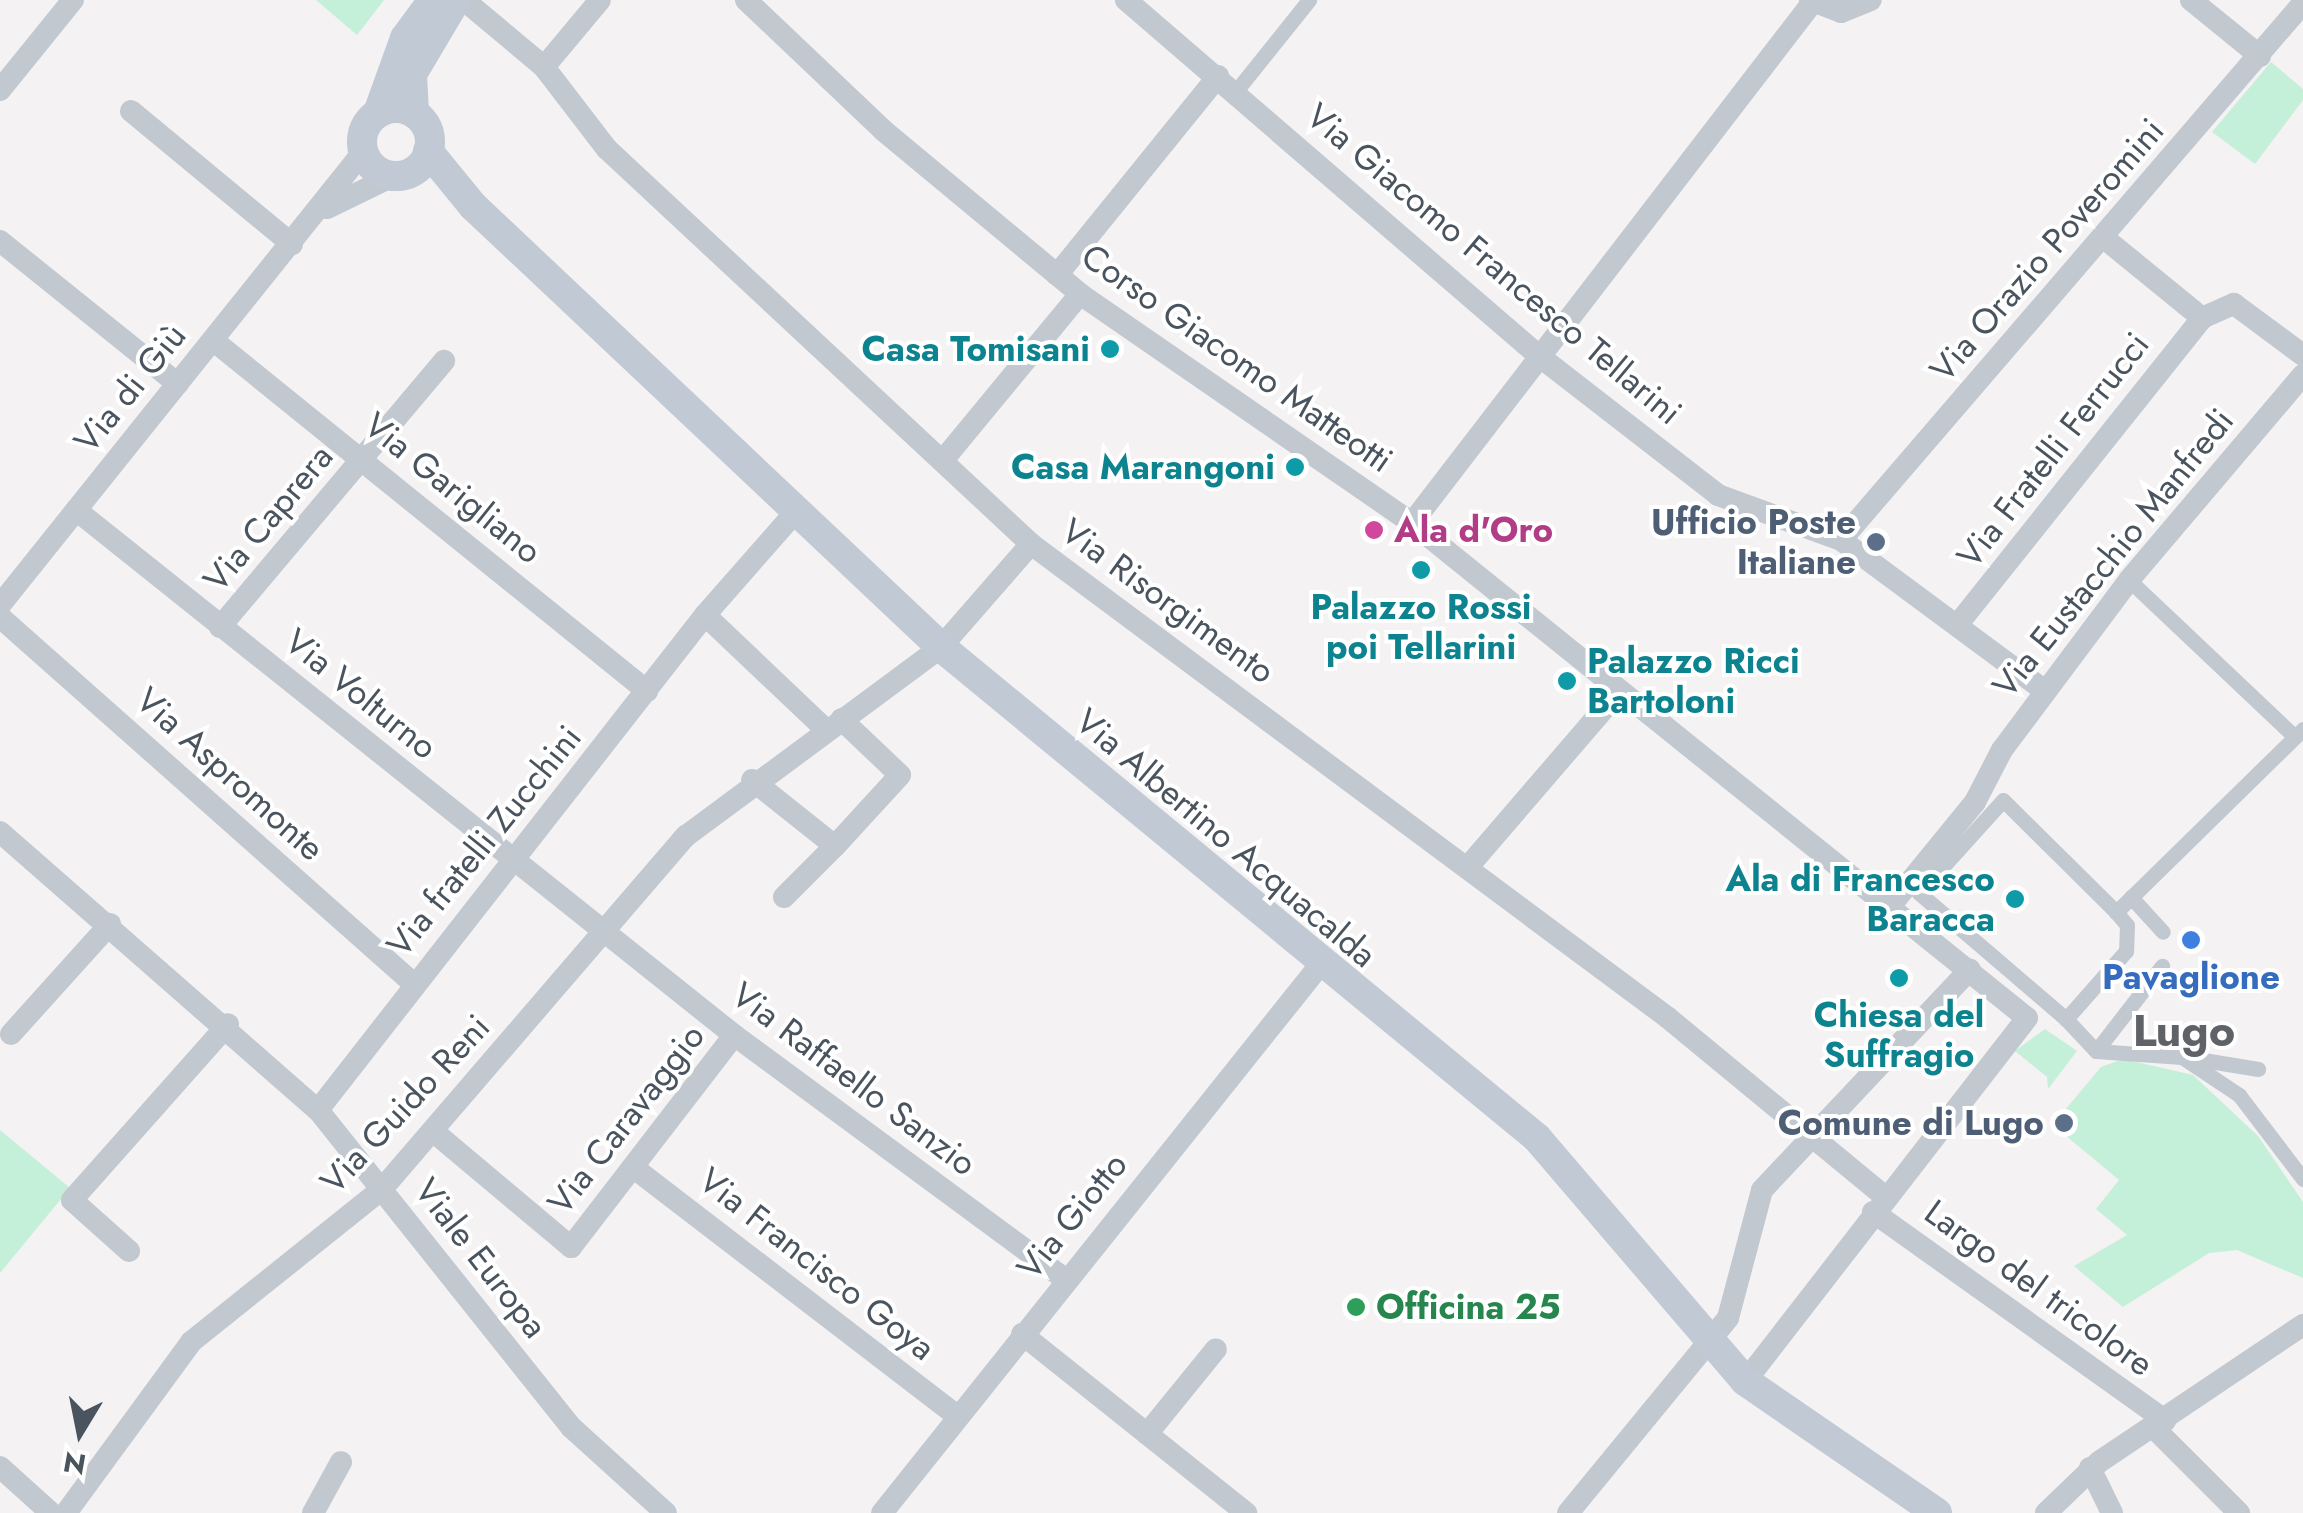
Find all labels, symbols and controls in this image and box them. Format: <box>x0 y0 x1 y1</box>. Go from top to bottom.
street label: Via Giacomo Francesco Tellarini <box>1298 95 1690 433</box>
street label: Via Orazio Poveromini <box>1921 110 2173 390</box>
street label: Corso Giacomo Matteotti <box>1074 235 1400 481</box>
street label: Via di Giù <box>65 315 195 461</box>
street label: Via Fratelli Ferrucci <box>1948 324 2158 576</box>
place label: Casa Tomisani <box>862 328 1090 370</box>
marker: Casa Tomisani <box>1099 338 1121 360</box>
street label: Via Eustacchio Manfredi <box>1984 400 2242 706</box>
street label: Via Garigliano <box>356 404 550 572</box>
street label: Via Caprera <box>194 436 342 600</box>
place label: Casa Marangoni <box>1011 446 1275 488</box>
marker: Casa Marangoni <box>1284 456 1306 478</box>
place label: Ufficio Poste Italiane <box>1651 501 1856 583</box>
place label: Ala d'Oro <box>1394 509 1553 551</box>
street label: Via Risorgimento <box>1053 510 1283 692</box>
marker: Ala d'Oro <box>1363 519 1385 541</box>
marker: Ufficio Poste Italiane <box>1865 531 1887 553</box>
marker: Palazzo Rossi poi Tellarini <box>1410 559 1432 581</box>
place label: Palazzo Rossi poi Tellarini <box>1310 586 1532 668</box>
street label: Via Volturno <box>277 620 445 768</box>
place label: Palazzo Ricci Bartoloni <box>1587 640 1800 722</box>
marker: Palazzo Ricci Bartoloni <box>1556 670 1578 692</box>
street label: Via Aspromonte <box>127 679 333 869</box>
street label: Via Albertino Acquacalda <box>1067 700 1385 976</box>
street label: Via fratelli Zucchini <box>378 717 590 965</box>
place label: Ala di Francesco Baracca <box>1725 858 1995 940</box>
marker: Ala di Francesco Baracca <box>2004 888 2026 910</box>
marker: Pavaglione <box>2180 929 2202 951</box>
place label: Pavaglione <box>2102 956 2280 998</box>
marker: Chiesa del Suffragio <box>1888 967 1910 989</box>
street label: Via Raffaello Sanzio <box>723 973 985 1185</box>
place label: Chiesa del Suffragio <box>1814 994 1984 1076</box>
district label: Lugo <box>2133 1004 2235 1058</box>
street label: Via Guido Reni <box>312 1006 498 1202</box>
street label: Via Caravaggio <box>539 1016 713 1222</box>
place label: Comune di Lugo <box>1778 1102 2044 1144</box>
marker: Comune di Lugo <box>2053 1112 2075 1134</box>
street label: Via Giotto <box>1008 1144 1136 1288</box>
street label: Via Francisco Goya <box>691 1159 943 1369</box>
street label: Viale Europa <box>406 1170 556 1346</box>
street label: Largo del tricolore <box>1917 1191 2161 1385</box>
place label: Officina 25 <box>1376 1286 1560 1328</box>
marker: Officina 25 <box>1345 1296 1367 1318</box>
north arrow <box>30 1383 130 1483</box>
text: N <box>60 1441 89 1485</box>

